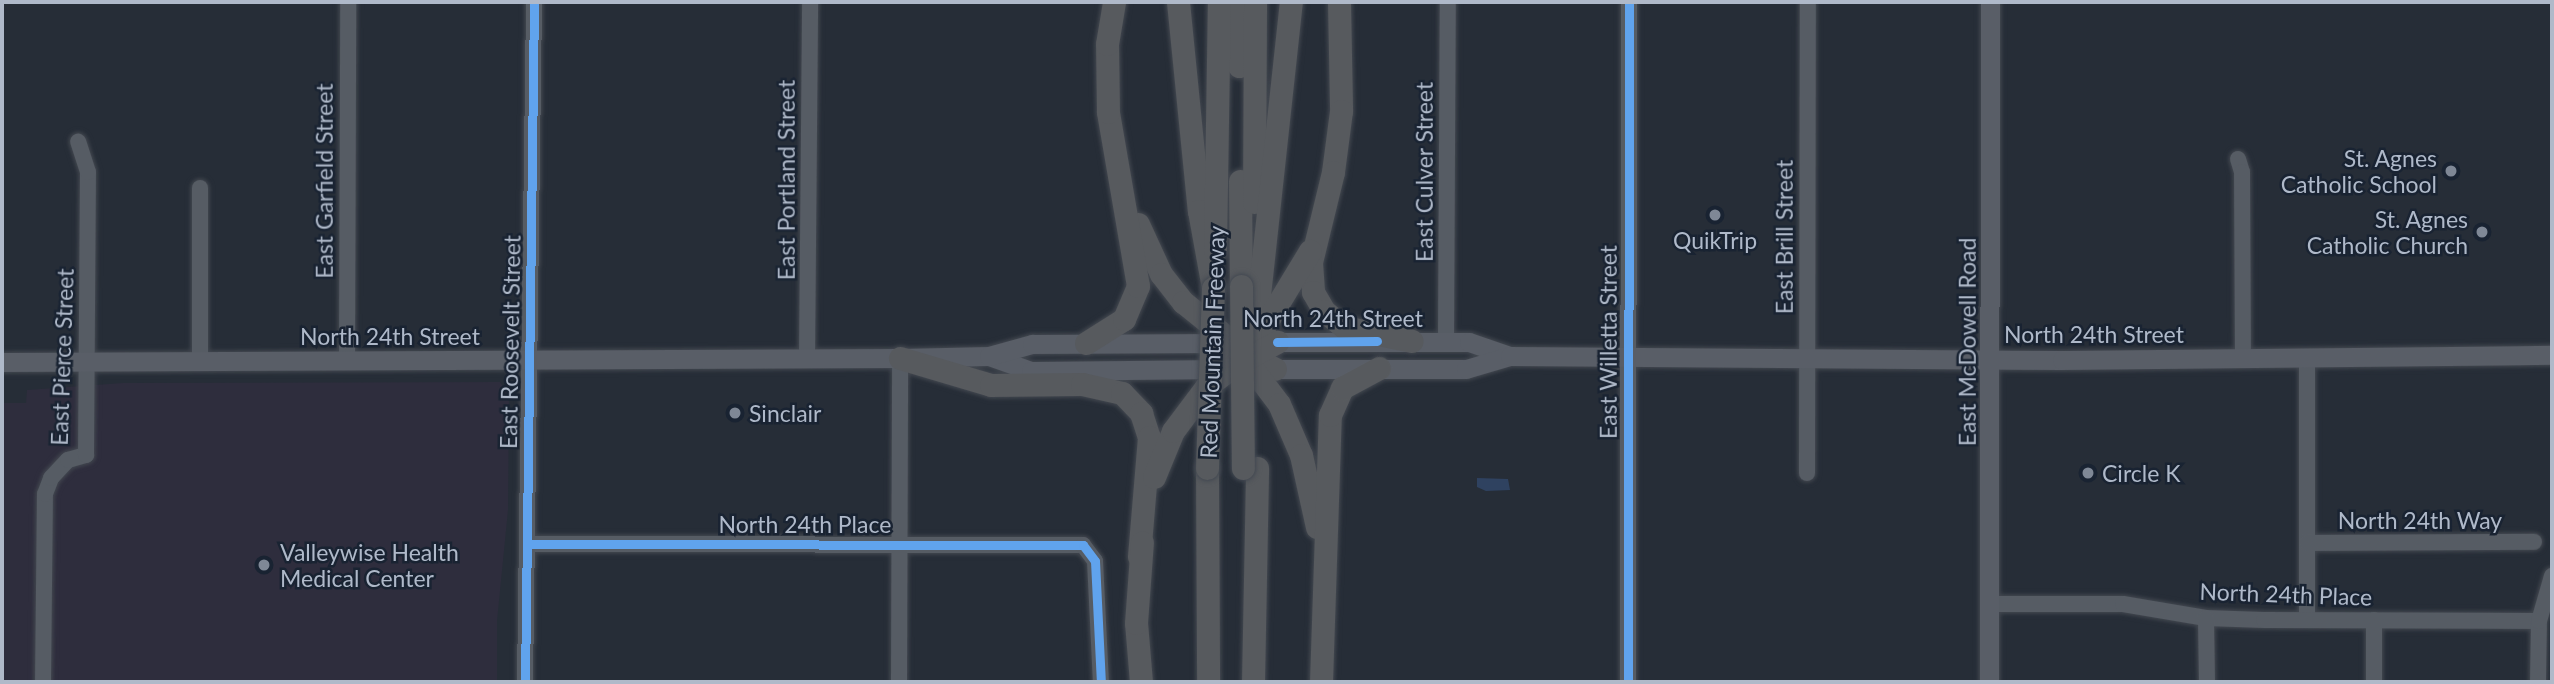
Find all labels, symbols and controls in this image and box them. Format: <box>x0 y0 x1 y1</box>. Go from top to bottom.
street label: East Portland Street <box>772 80 800 280</box>
street label: East Culver Street <box>1410 82 1438 262</box>
street label: East Garfield Street <box>310 83 338 279</box>
place label: St. Agnes Catholic School <box>2281 144 2437 198</box>
street label: East Brill Street <box>1770 160 1798 314</box>
marker: St. Agnes Catholic School <box>2443 163 2459 179</box>
place label: St. Agnes Catholic Church <box>2307 205 2468 259</box>
marker: QuikTrip <box>1707 207 1723 223</box>
marker: St. Agnes Catholic Church <box>2474 224 2490 240</box>
street label: Red Mountain Freeway <box>1194 225 1230 459</box>
place label: QuikTrip <box>1673 226 1757 254</box>
street label: East Roosevelt Street <box>494 235 526 449</box>
street label: East McDowell Road <box>1953 238 1981 446</box>
street label: East Willetta Street <box>1594 245 1622 439</box>
street label: East Pierce Street <box>45 268 79 446</box>
street label: North 24th Street <box>1243 304 1423 332</box>
street label: North 24th Street <box>2004 320 2184 348</box>
street label: North 24th Street <box>300 322 480 350</box>
place label: Sinclair <box>749 399 821 427</box>
marker: Sinclair <box>727 405 743 421</box>
place label: Circle K <box>2102 459 2180 487</box>
marker: Circle K <box>2080 465 2096 481</box>
street label: North 24th Way <box>2338 506 2502 534</box>
street label: North 24th Place <box>719 510 891 538</box>
place label: Valleywise Health Medical Center <box>280 538 459 592</box>
marker: Valleywise Health Medical Center <box>254 555 274 575</box>
street label: North 24th Place <box>2199 577 2373 611</box>

